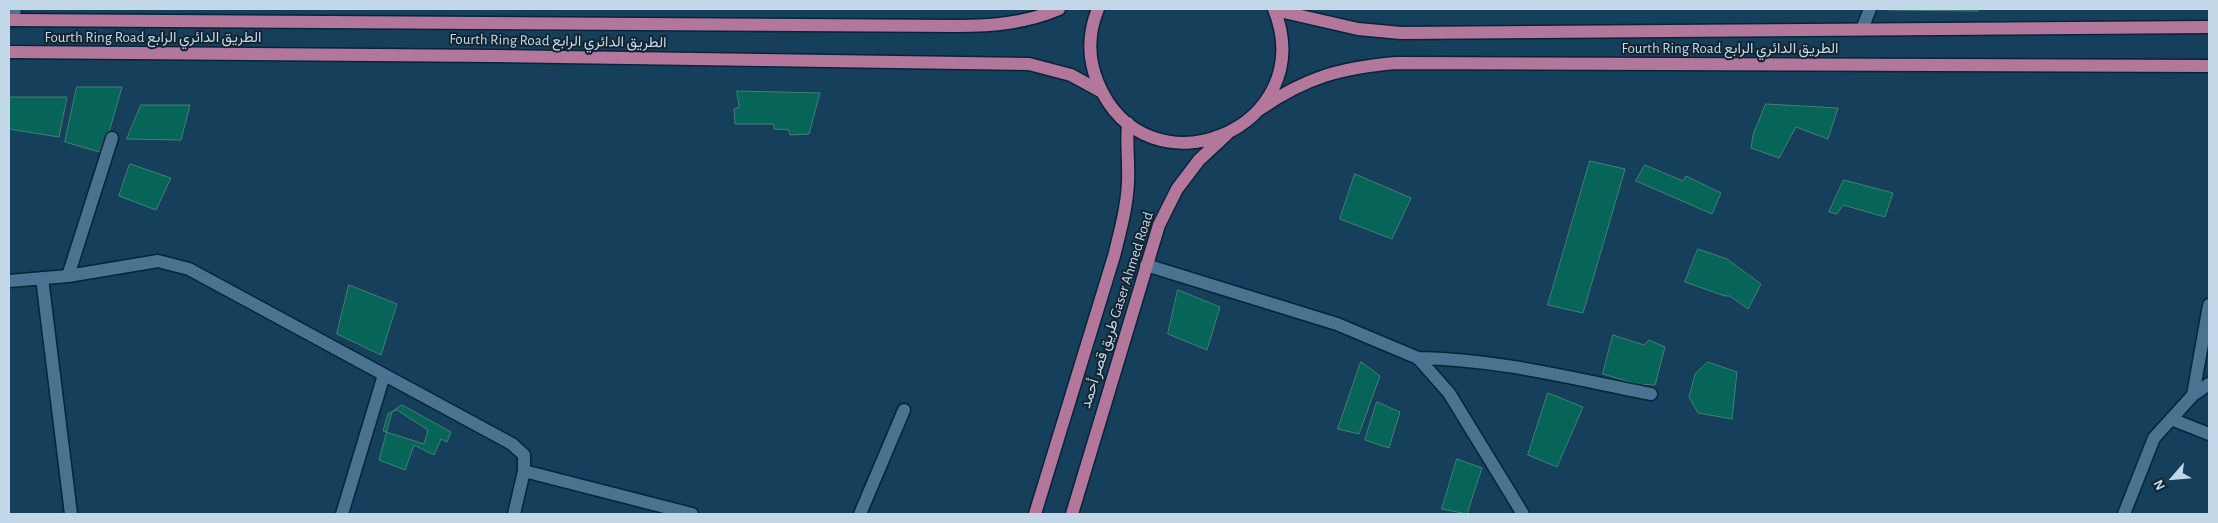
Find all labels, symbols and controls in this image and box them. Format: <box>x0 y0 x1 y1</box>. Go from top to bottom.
street label: Fourth Ring Road الطريق الدائري الرابع <box>44 28 262 46</box>
street label: Fourth Ring Road الطريق الدائري الرابع <box>449 30 667 52</box>
street label: Fourth Ring Road الطريق الدائري الرابع <box>1621 39 1839 57</box>
street label: طريق قصر أحمد Gaser Ahmed Road <box>1077 209 1157 411</box>
north arrow <box>2148 453 2198 503</box>
text: N <box>2151 477 2168 492</box>

